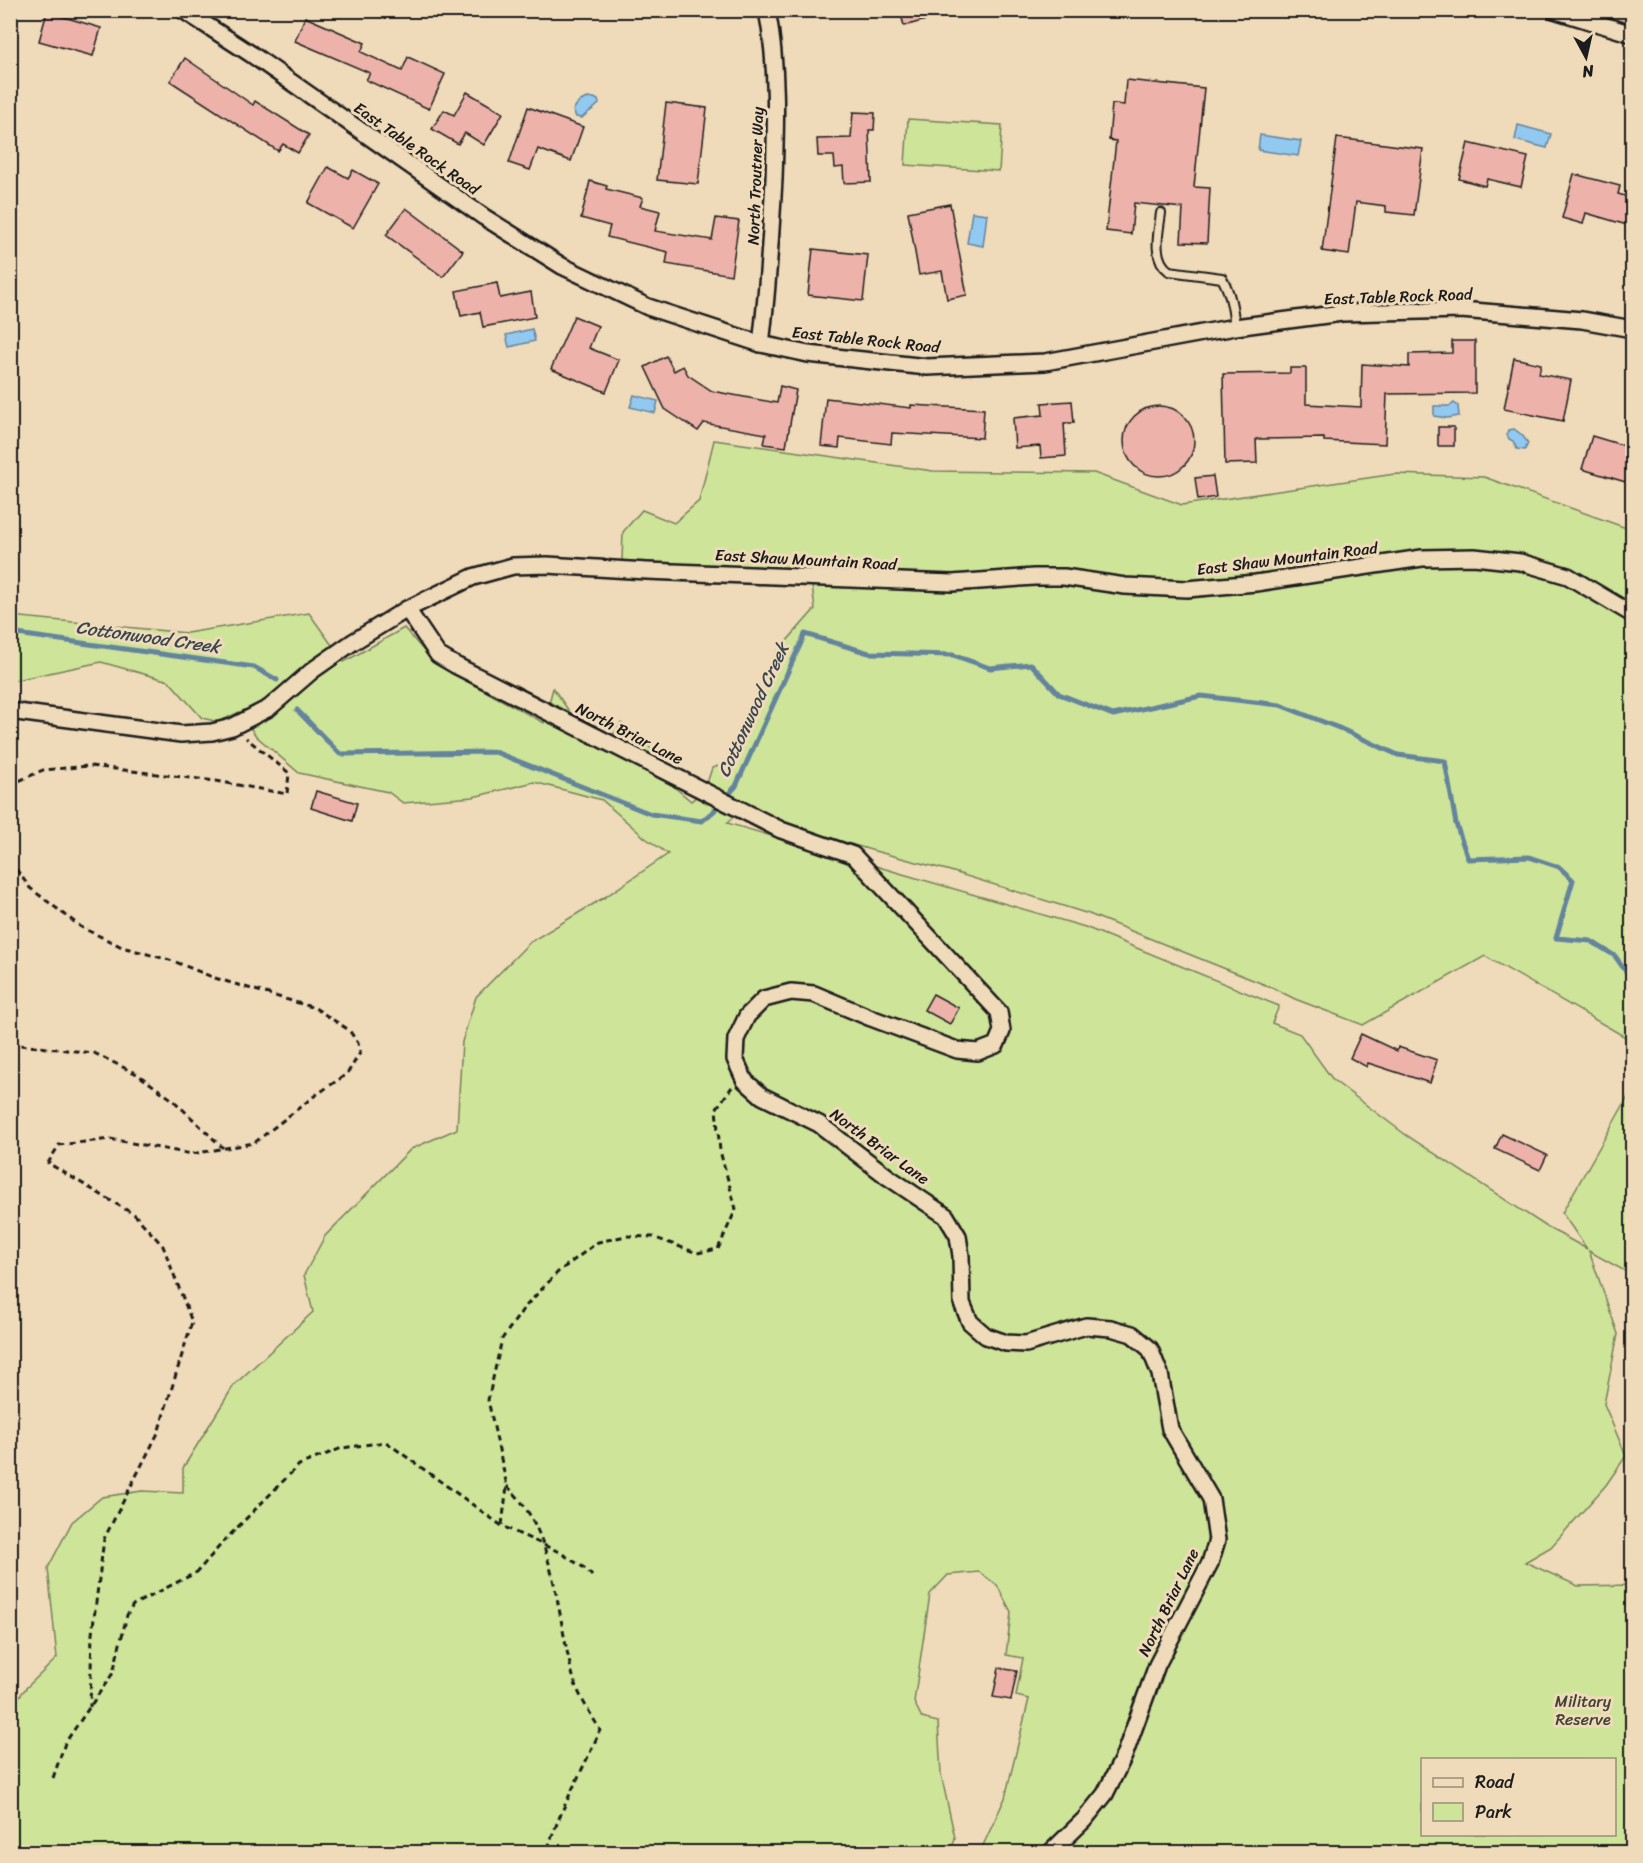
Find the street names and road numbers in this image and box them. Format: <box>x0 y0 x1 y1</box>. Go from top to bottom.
street label: East Table Rock Road <box>348 94 487 204</box>
street label: North Troutner Way <box>739 106 772 246</box>
street label: East Table Rock Road <box>1323 279 1474 314</box>
street label: East Table Rock Road <box>791 317 943 362</box>
street label: East Shaw Mountain Road <box>1195 533 1381 584</box>
street label: East Shaw Mountain Road <box>714 540 899 579</box>
street label: North Briar Lane <box>571 694 689 773</box>
street label: North Briar Lane <box>824 1100 936 1193</box>
street label: North Briar Lane <box>1130 1543 1207 1661</box>

